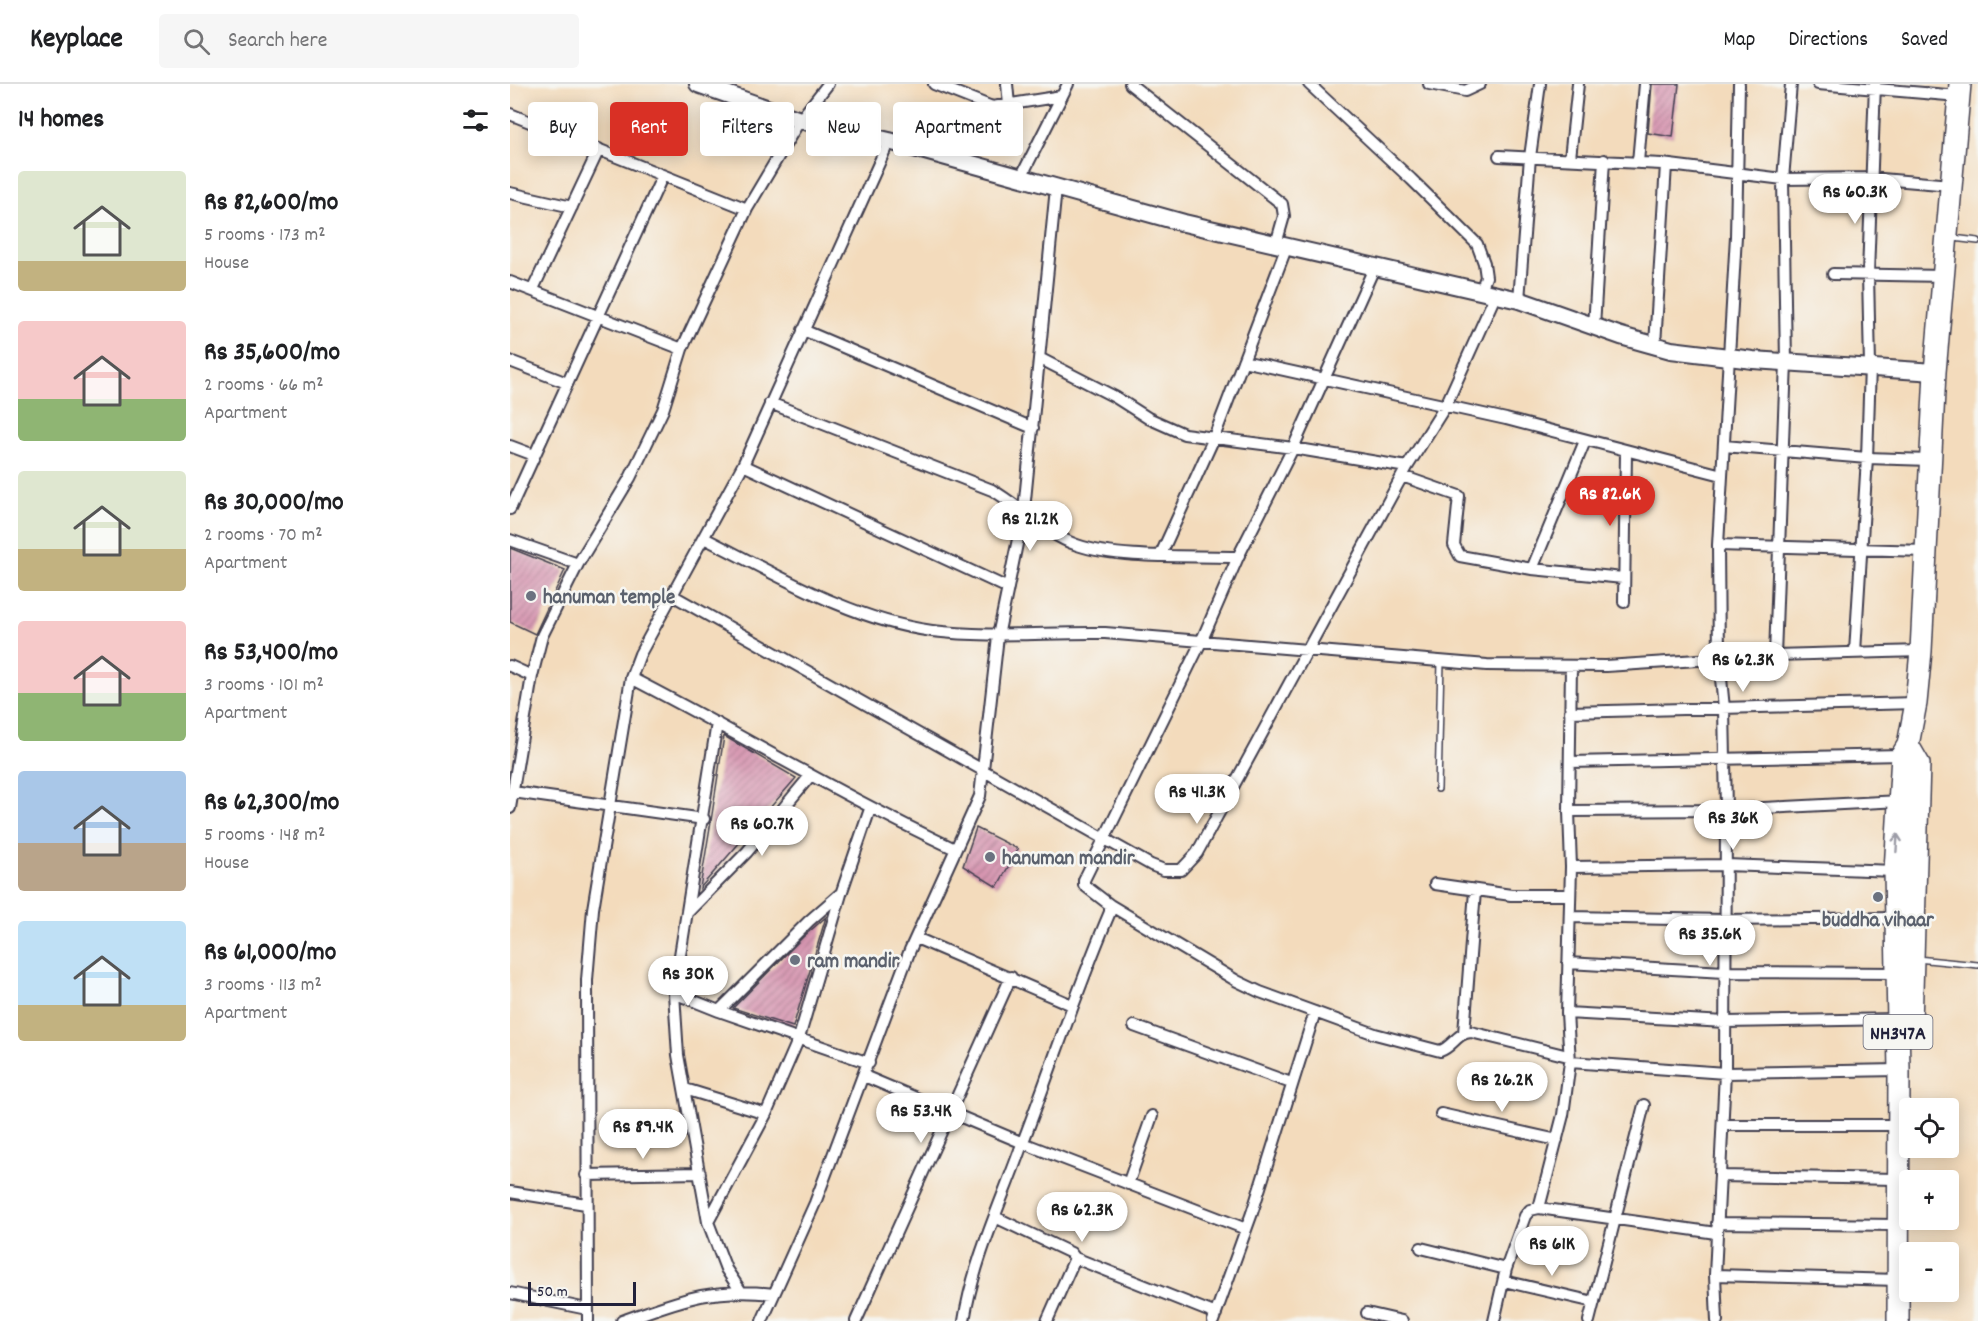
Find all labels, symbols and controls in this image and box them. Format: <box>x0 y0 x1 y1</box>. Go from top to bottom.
search box <box>159 14 579 68</box>
text: Keyplace <box>30 21 123 61</box>
icon: search <box>180 25 213 58</box>
text: Search here <box>228 26 327 57</box>
text: Map <box>1724 26 1755 56</box>
text: Directions <box>1788 26 1868 56</box>
text: Saved <box>1901 26 1948 56</box>
text: 14 homes <box>18 102 104 139</box>
chip: Buy <box>528 102 598 156</box>
chip: Rent <box>610 102 688 156</box>
chip: Filters <box>700 102 794 156</box>
chip: New <box>806 102 881 156</box>
chip: Apartment <box>893 102 1023 156</box>
icon: filters <box>459 104 492 137</box>
pin: Rs 60.3K <box>1793 174 1917 225</box>
text: Rs 60.3K <box>1823 179 1887 207</box>
text: Rs 82,600/mo <box>204 185 338 222</box>
icon: home <box>66 195 138 267</box>
text: 5 rooms · 173 m² <box>204 222 325 250</box>
text: House <box>204 250 249 278</box>
text: Rs 35,600/mo <box>204 335 340 372</box>
icon: home <box>66 345 138 417</box>
text: 2 rooms · 66 m² <box>204 372 324 400</box>
text: Apartment <box>204 400 287 428</box>
pin: Rs 82.6K <box>1548 476 1672 527</box>
text: Rs 82.6K <box>1579 481 1641 509</box>
text: Rs 30,000/mo <box>204 485 344 522</box>
icon: home <box>66 495 138 567</box>
pin: Rs 21.2K <box>968 501 1092 552</box>
text: Rs 21.2K <box>1001 506 1059 534</box>
text: 2 rooms · 70 m² <box>204 522 323 550</box>
text: Apartment <box>204 550 287 578</box>
place label: hanuman temple <box>543 584 675 614</box>
marker: hanuman temple <box>524 589 538 603</box>
text: Rs 53,400/mo <box>204 635 338 672</box>
pin: Rs 62.3K <box>1681 642 1805 693</box>
icon: home <box>66 645 138 717</box>
text: Rs 62.3K <box>1712 647 1774 675</box>
text: 3 rooms · 101 m² <box>204 672 324 700</box>
text: Apartment <box>204 700 287 728</box>
pin: Rs 41.3K <box>1135 774 1259 825</box>
text: Rs 41.3K <box>1169 779 1225 807</box>
text: Rs 62,300/mo <box>204 785 339 822</box>
icon: home <box>66 795 138 867</box>
pin: Rs 36K <box>1684 800 1782 851</box>
text: Rs 36K <box>1708 805 1758 833</box>
pin: Rs 60.7K <box>700 806 824 857</box>
text: Rs 60.7K <box>730 811 794 839</box>
text: 5 rooms · 148 m² <box>204 822 325 850</box>
one-way arrow <box>1892 833 1903 853</box>
place label: hanuman mandir <box>1002 845 1136 875</box>
text: House <box>204 850 249 878</box>
marker: hanuman mandir <box>983 850 997 864</box>
marker: buddha vihaar <box>1871 890 1885 904</box>
place label: buddha vihaar <box>1822 907 1935 937</box>
pin: Rs 35.6K <box>1648 916 1772 967</box>
text: Rs 35.6K <box>1678 921 1742 949</box>
text: Rs 61,000/mo <box>204 935 336 972</box>
icon: home <box>66 945 138 1017</box>
place label: ram mandir <box>807 948 901 978</box>
marker: ram mandir <box>788 953 802 967</box>
pin: Rs 30K <box>639 956 737 1007</box>
text: Rs 30K <box>662 961 714 989</box>
text: 3 rooms · 113 m² <box>204 972 322 1000</box>
text: Apartment <box>204 1000 287 1028</box>
road number: NH347A <box>1864 1015 1932 1049</box>
pin: Rs 26.2K <box>1440 1062 1564 1113</box>
text: Rs 26.2K <box>1471 1067 1533 1095</box>
pin: Rs 53.4K <box>859 1093 983 1144</box>
text: Rs 53.4K <box>890 1098 952 1126</box>
map controls <box>1899 1098 1959 1302</box>
button: locate <box>1899 1098 1959 1158</box>
pin: Rs 89.4K <box>581 1109 705 1160</box>
text: Rs 89.4K <box>613 1114 673 1142</box>
button: + <box>1899 1170 1959 1230</box>
pin: Rs 62.3K <box>1020 1192 1144 1243</box>
text: Rs 62.3K <box>1051 1197 1113 1225</box>
pin: Rs 61K <box>1503 1226 1601 1277</box>
text: Rs 61K <box>1529 1231 1575 1259</box>
button: − <box>1899 1242 1959 1302</box>
scale bar <box>528 1279 636 1306</box>
text: 50 m <box>537 1281 568 1304</box>

